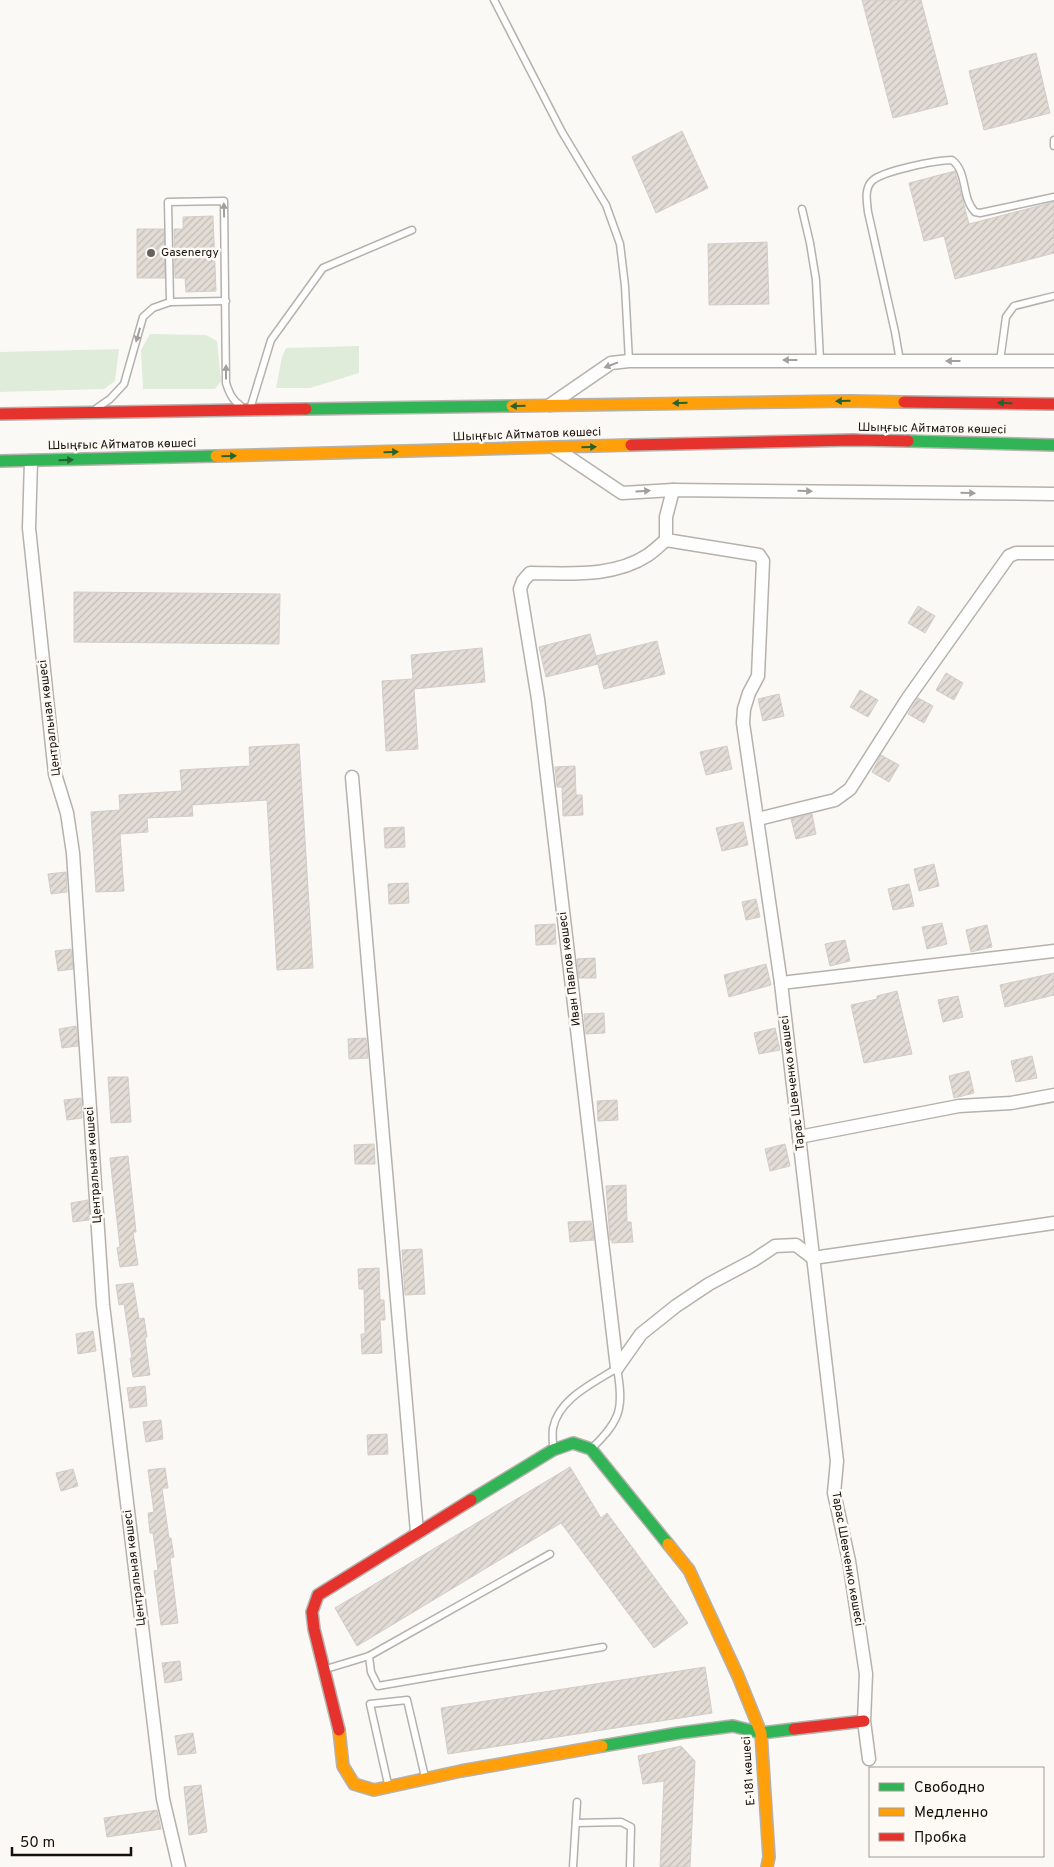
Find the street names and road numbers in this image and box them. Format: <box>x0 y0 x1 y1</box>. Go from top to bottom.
street label: Шыңғыс Айтматов көшесі <box>858 420 1006 438</box>
street label: Шыңғыс Айтматов көшесі <box>452 424 602 446</box>
street label: Шыңғыс Айтматов көшесі <box>48 436 196 454</box>
street label: Центральная көшесі <box>35 659 65 777</box>
street label: Иван Павлов көшесі <box>555 911 585 1027</box>
street label: Тарас Шевченко көшесі <box>777 1014 809 1152</box>
street label: Центральная көшесі <box>82 1106 106 1224</box>
street label: Тарас Шевченко көшесі <box>827 1490 867 1628</box>
street label: Центральная көшесі <box>120 1509 150 1627</box>
street label: Е-181 көшесі <box>739 1736 759 1806</box>

